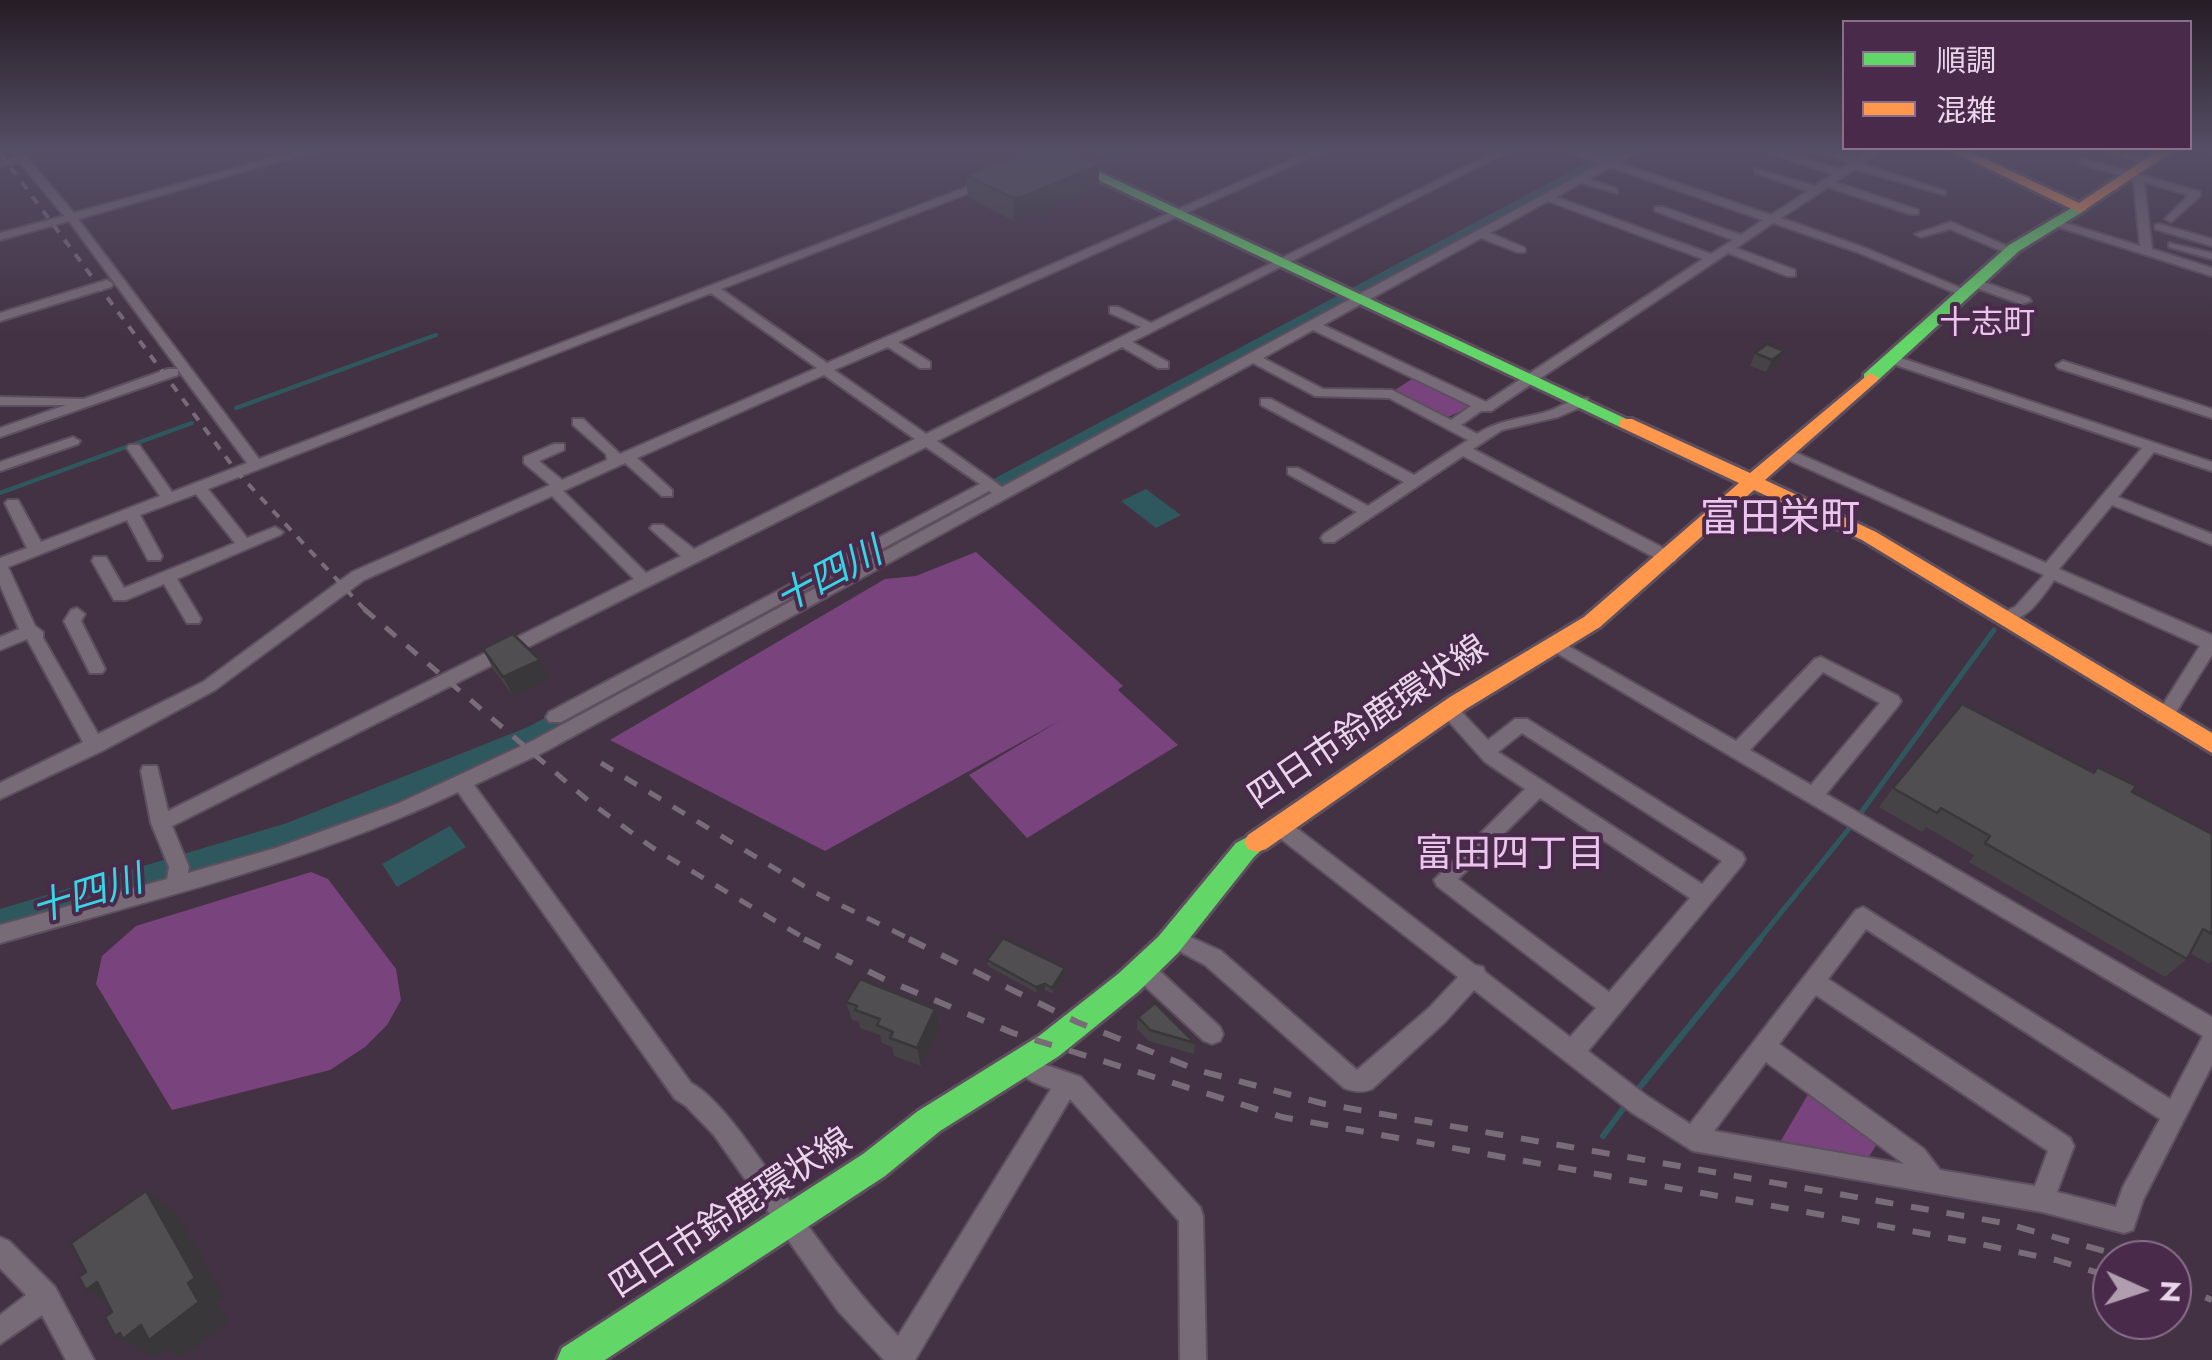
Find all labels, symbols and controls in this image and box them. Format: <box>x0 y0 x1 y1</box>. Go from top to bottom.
legend <box>1842 20 2192 150</box>
text: 順調 <box>1936 39 1996 82</box>
text: 混雑 <box>1936 89 1996 132</box>
district label: 十志町 <box>1939 306 2035 344</box>
district label: 富田栄町 <box>1700 497 1860 545</box>
water label: 十四川 <box>769 531 891 625</box>
street label: 四日市鈴鹿環状線 <box>1241 628 1497 820</box>
district label: 富田四丁目 <box>1415 834 1605 880</box>
water label: 十四川 <box>27 859 149 935</box>
street label: 四日市鈴鹿環状線 <box>603 1121 861 1309</box>
north arrow <box>2092 1240 2192 1340</box>
text: N <box>2149 1279 2192 1304</box>

